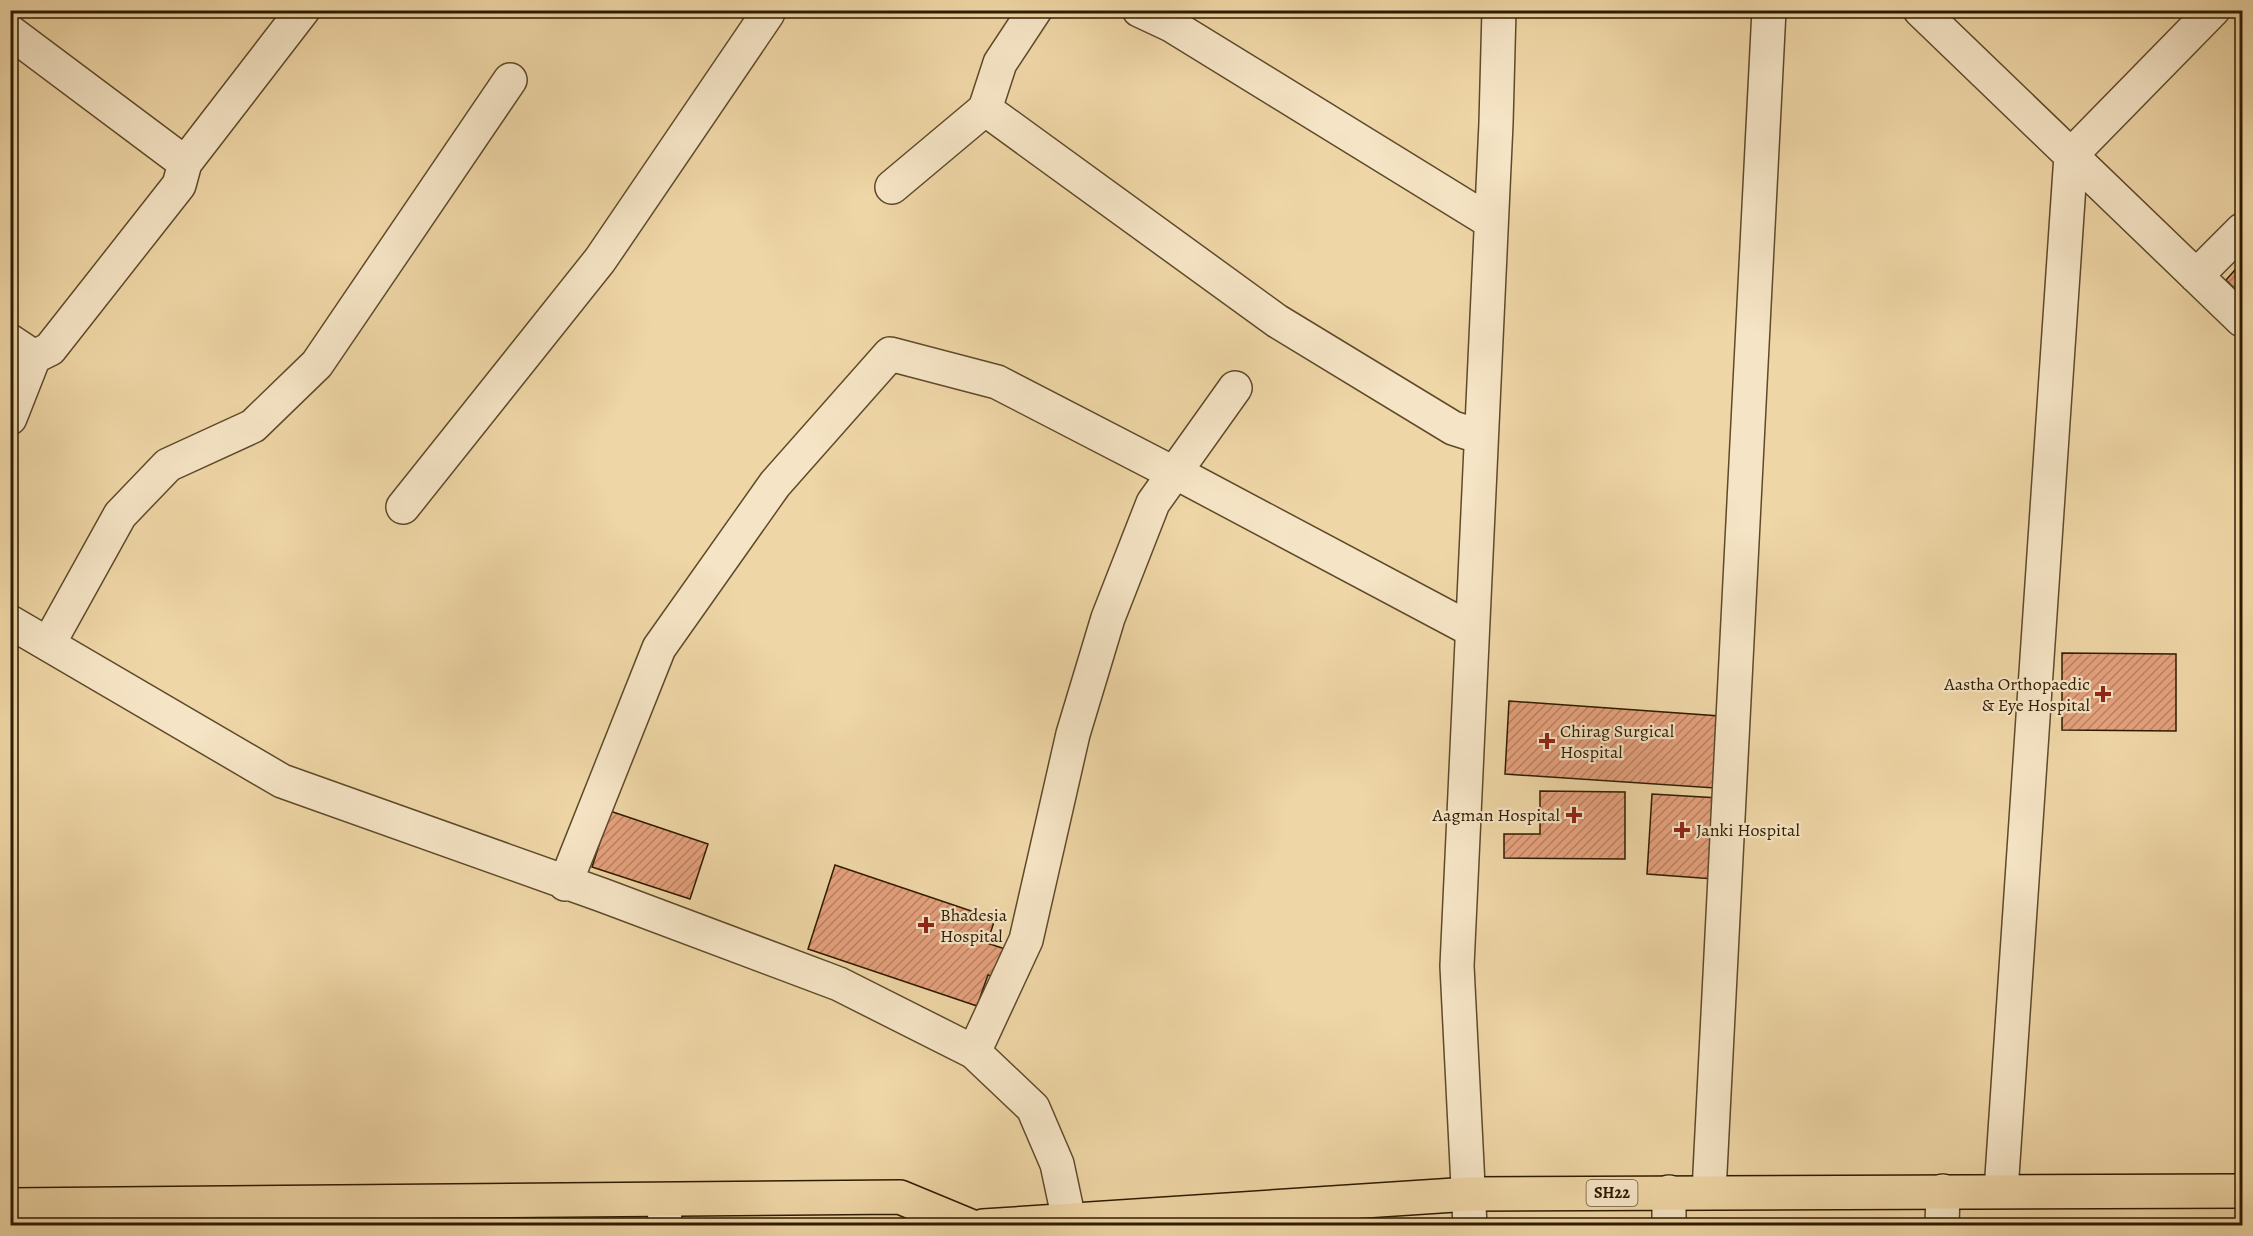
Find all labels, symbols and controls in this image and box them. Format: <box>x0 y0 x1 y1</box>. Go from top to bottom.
place label: Aastha Orthopaedic & Eye Hospital <box>1943 672 2091 717</box>
marker: Aastha Orthopaedic & Eye Hospital <box>2094 685 2112 703</box>
place label: Chirag Surgical Hospital <box>1560 719 1675 764</box>
marker: Chirag Surgical Hospital <box>1538 732 1556 750</box>
place label: Aagman Hospital <box>1432 803 1561 827</box>
marker: Aagman Hospital <box>1565 806 1583 824</box>
place label: Janki Hospital <box>1696 818 1801 842</box>
marker: Janki Hospital <box>1673 821 1691 839</box>
place label: Bhadesia Hospital <box>940 903 1008 948</box>
marker: Bhadesia Hospital <box>917 916 935 934</box>
road number: SH22 <box>1586 1180 1638 1206</box>

